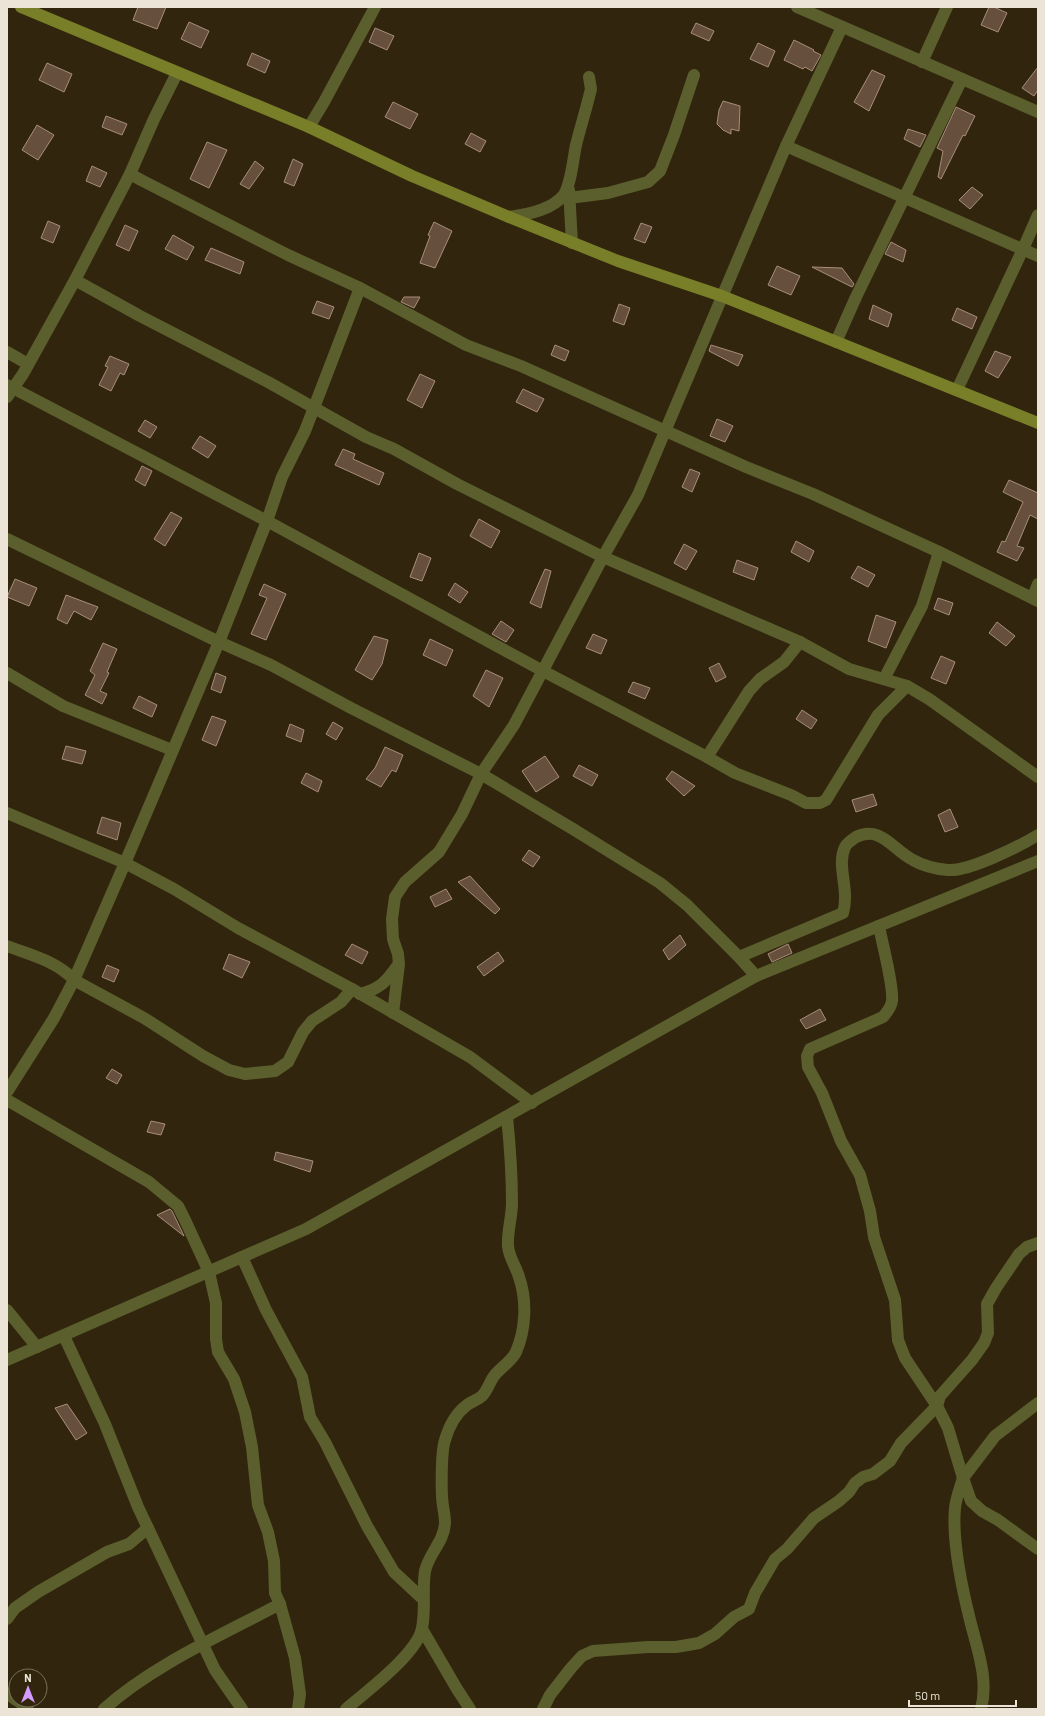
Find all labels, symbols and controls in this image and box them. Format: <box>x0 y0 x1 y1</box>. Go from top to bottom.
north arrow <box>8 1668 48 1708</box>
text: N <box>24 1671 32 1684</box>
scale bar <box>909 1682 1016 1708</box>
text: 50 m <box>915 1688 940 1702</box>

